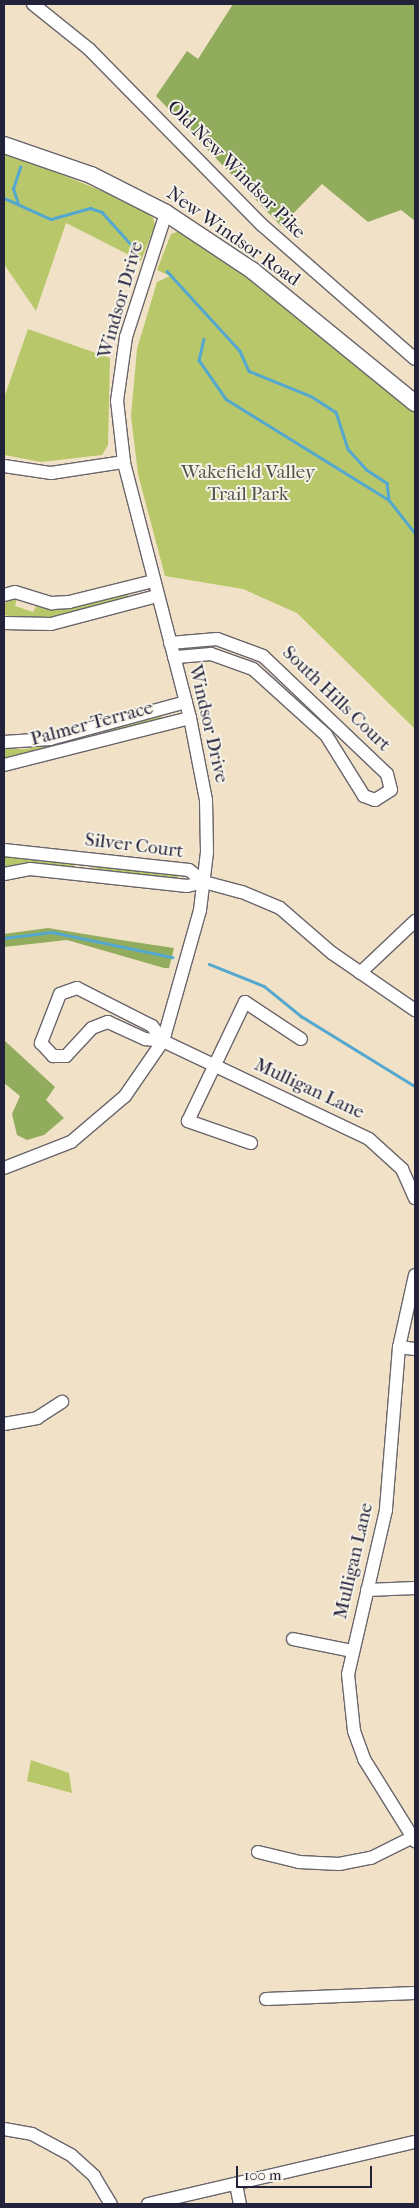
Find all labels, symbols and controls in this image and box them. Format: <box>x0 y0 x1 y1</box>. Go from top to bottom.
street label: Old New Windsor Pike <box>162 96 310 244</box>
street label: New Windsor Road <box>162 182 304 292</box>
street label: Windsor Drive <box>93 239 149 361</box>
park label: Wakefield Valley Trail Park <box>181 462 315 506</box>
street label: South Hills Court <box>277 642 395 756</box>
street label: Windsor Drive <box>183 663 233 785</box>
street label: Palmer Terrace <box>28 697 156 751</box>
street label: Silver Court <box>83 829 185 863</box>
street label: Mulligan Lane <box>250 1054 368 1124</box>
street label: Mulligan Lane <box>330 1501 378 1621</box>
scale bar <box>239 2156 375 2188</box>
text: 100 m <box>244 2166 282 2184</box>

